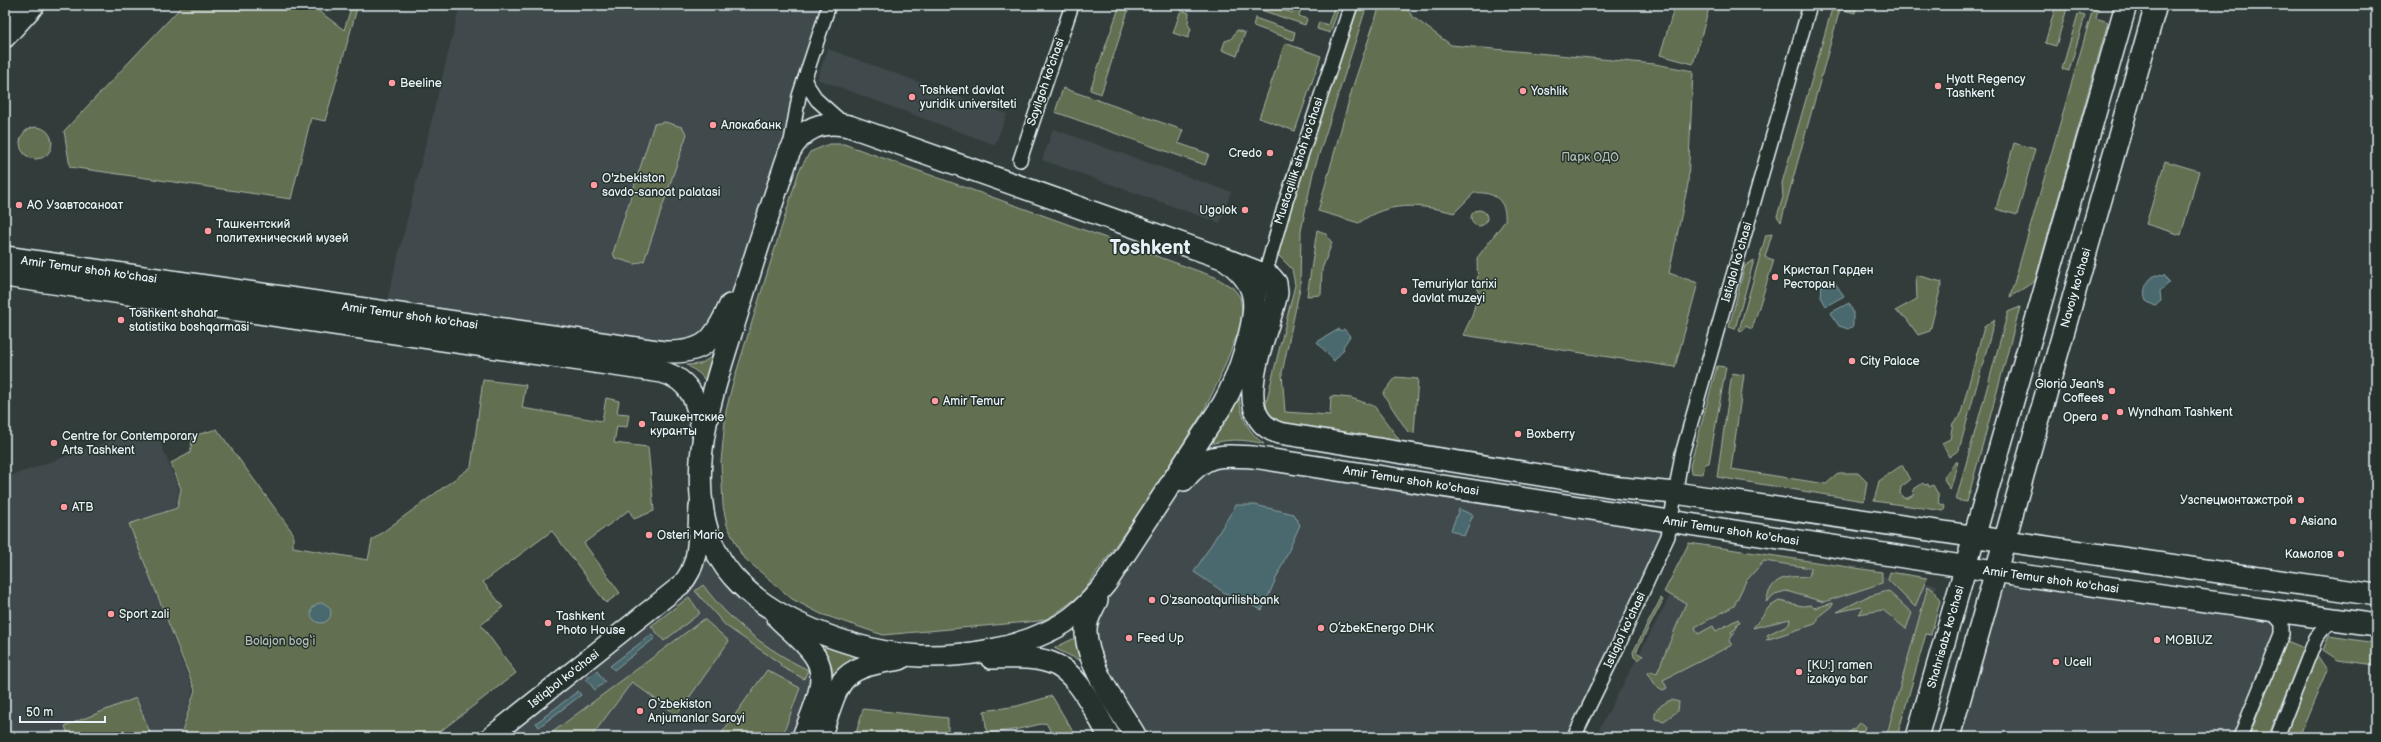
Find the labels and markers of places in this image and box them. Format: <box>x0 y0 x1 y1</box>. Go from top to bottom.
place label: Hyatt Regency Tashkent <box>1946 72 2026 101</box>
place label: Beeline <box>400 76 442 91</box>
marker: Beeline <box>387 78 397 88</box>
marker: Hyatt Regency Tashkent <box>1933 81 1943 91</box>
place label: Toshkent davlat yuridik universiteti <box>919 83 1017 112</box>
place label: Yoshlik <box>1530 84 1568 99</box>
marker: Yoshlik <box>1518 86 1528 96</box>
marker: Toshkent davlat yuridik universiteti <box>907 92 917 102</box>
place label: Алокабанк <box>720 118 782 133</box>
marker: Алокабанк <box>708 120 718 130</box>
place label: Credo <box>1229 146 1262 161</box>
marker: Credo <box>1265 148 1275 158</box>
place label: O'zbekiston savdo-sanoat palatasi <box>602 171 721 200</box>
marker: O'zbekiston savdo-sanoat palatasi <box>589 180 599 190</box>
place label: АО Узавтосаноат <box>26 198 124 213</box>
marker: АО Узавтосаноат <box>14 200 24 210</box>
place label: Ugolok <box>1199 203 1237 218</box>
marker: Ugolok <box>1240 205 1250 215</box>
place label: Ташкентский политехнический музей <box>216 217 349 246</box>
marker: Ташкентский политехнический музей <box>203 226 213 236</box>
place label: Кристал Гарден Ресторан <box>1783 263 1874 292</box>
marker: Кристал Гарден Ресторан <box>1770 272 1780 282</box>
place label: Temuriylar tarixi davlat muzeyi <box>1412 277 1497 306</box>
marker: Temuriylar tarixi davlat muzeyi <box>1399 286 1409 296</box>
place label: Toshkent shahar statistika boshqarmasi <box>129 306 250 335</box>
marker: Toshkent shahar statistika boshqarmasi <box>116 315 126 325</box>
place label: City Palace <box>1860 354 1920 369</box>
marker: City Palace <box>1847 356 1857 366</box>
place label: Gloria Jean's Coffees <box>2035 377 2104 406</box>
marker: Gloria Jean's Coffees <box>2107 386 2117 396</box>
place label: Amir Temur <box>943 394 1005 409</box>
marker: Amir Temur <box>930 396 940 406</box>
place label: Wyndham Tashkent <box>2128 405 2233 420</box>
marker: Wyndham Tashkent <box>2115 407 2125 417</box>
place label: Ташкентские куранты <box>650 410 724 439</box>
place label: Opera <box>2063 410 2097 425</box>
marker: Opera <box>2100 412 2110 422</box>
marker: Ташкентские куранты <box>637 419 647 429</box>
place label: Boxberry <box>1526 427 1575 442</box>
place label: Centre for Contemporary Arts Tashkent <box>62 429 198 458</box>
marker: Boxberry <box>1513 429 1523 439</box>
marker: Centre for Contemporary Arts Tashkent <box>49 438 59 448</box>
place label: Узспецмонтажстрой <box>2180 493 2293 508</box>
marker: Узспецмонтажстрой <box>2296 495 2306 505</box>
place label: ATB <box>72 500 94 515</box>
marker: ATB <box>59 502 69 512</box>
place label: Asiana <box>2301 514 2337 529</box>
marker: Asiana <box>2288 516 2298 526</box>
place label: Osteri Mario <box>657 528 724 543</box>
marker: Osteri Mario <box>644 530 654 540</box>
place label: Камолов <box>2285 547 2334 562</box>
marker: Камолов <box>2336 549 2346 559</box>
place label: Oʻzsanoatqurilishbank <box>1160 593 1279 608</box>
marker: Oʻzsanoatqurilishbank <box>1147 595 1157 605</box>
place label: Sport zali <box>119 607 169 622</box>
marker: Sport zali <box>106 609 116 619</box>
place label: Tashkent Photo House <box>556 609 625 638</box>
marker: Tashkent Photo House <box>543 618 553 628</box>
place label: O’zbekEnergo DHK <box>1329 621 1434 636</box>
marker: O’zbekEnergo DHK <box>1316 623 1326 633</box>
place label: Feed Up <box>1137 631 1184 646</box>
marker: Feed Up <box>1124 633 1134 643</box>
place label: MOBIUZ <box>2165 633 2213 648</box>
marker: MOBIUZ <box>2152 635 2162 645</box>
place label: Ucell <box>2064 655 2092 670</box>
marker: Ucell <box>2051 657 2061 667</box>
place label: [KU:] ramen izakaya bar <box>1807 658 1873 687</box>
marker: [KU:] ramen izakaya bar <box>1794 667 1804 677</box>
place label: O‘zbekiston Anjumanlar Saroyi <box>648 697 745 726</box>
marker: O‘zbekiston Anjumanlar Saroyi <box>635 706 645 716</box>

